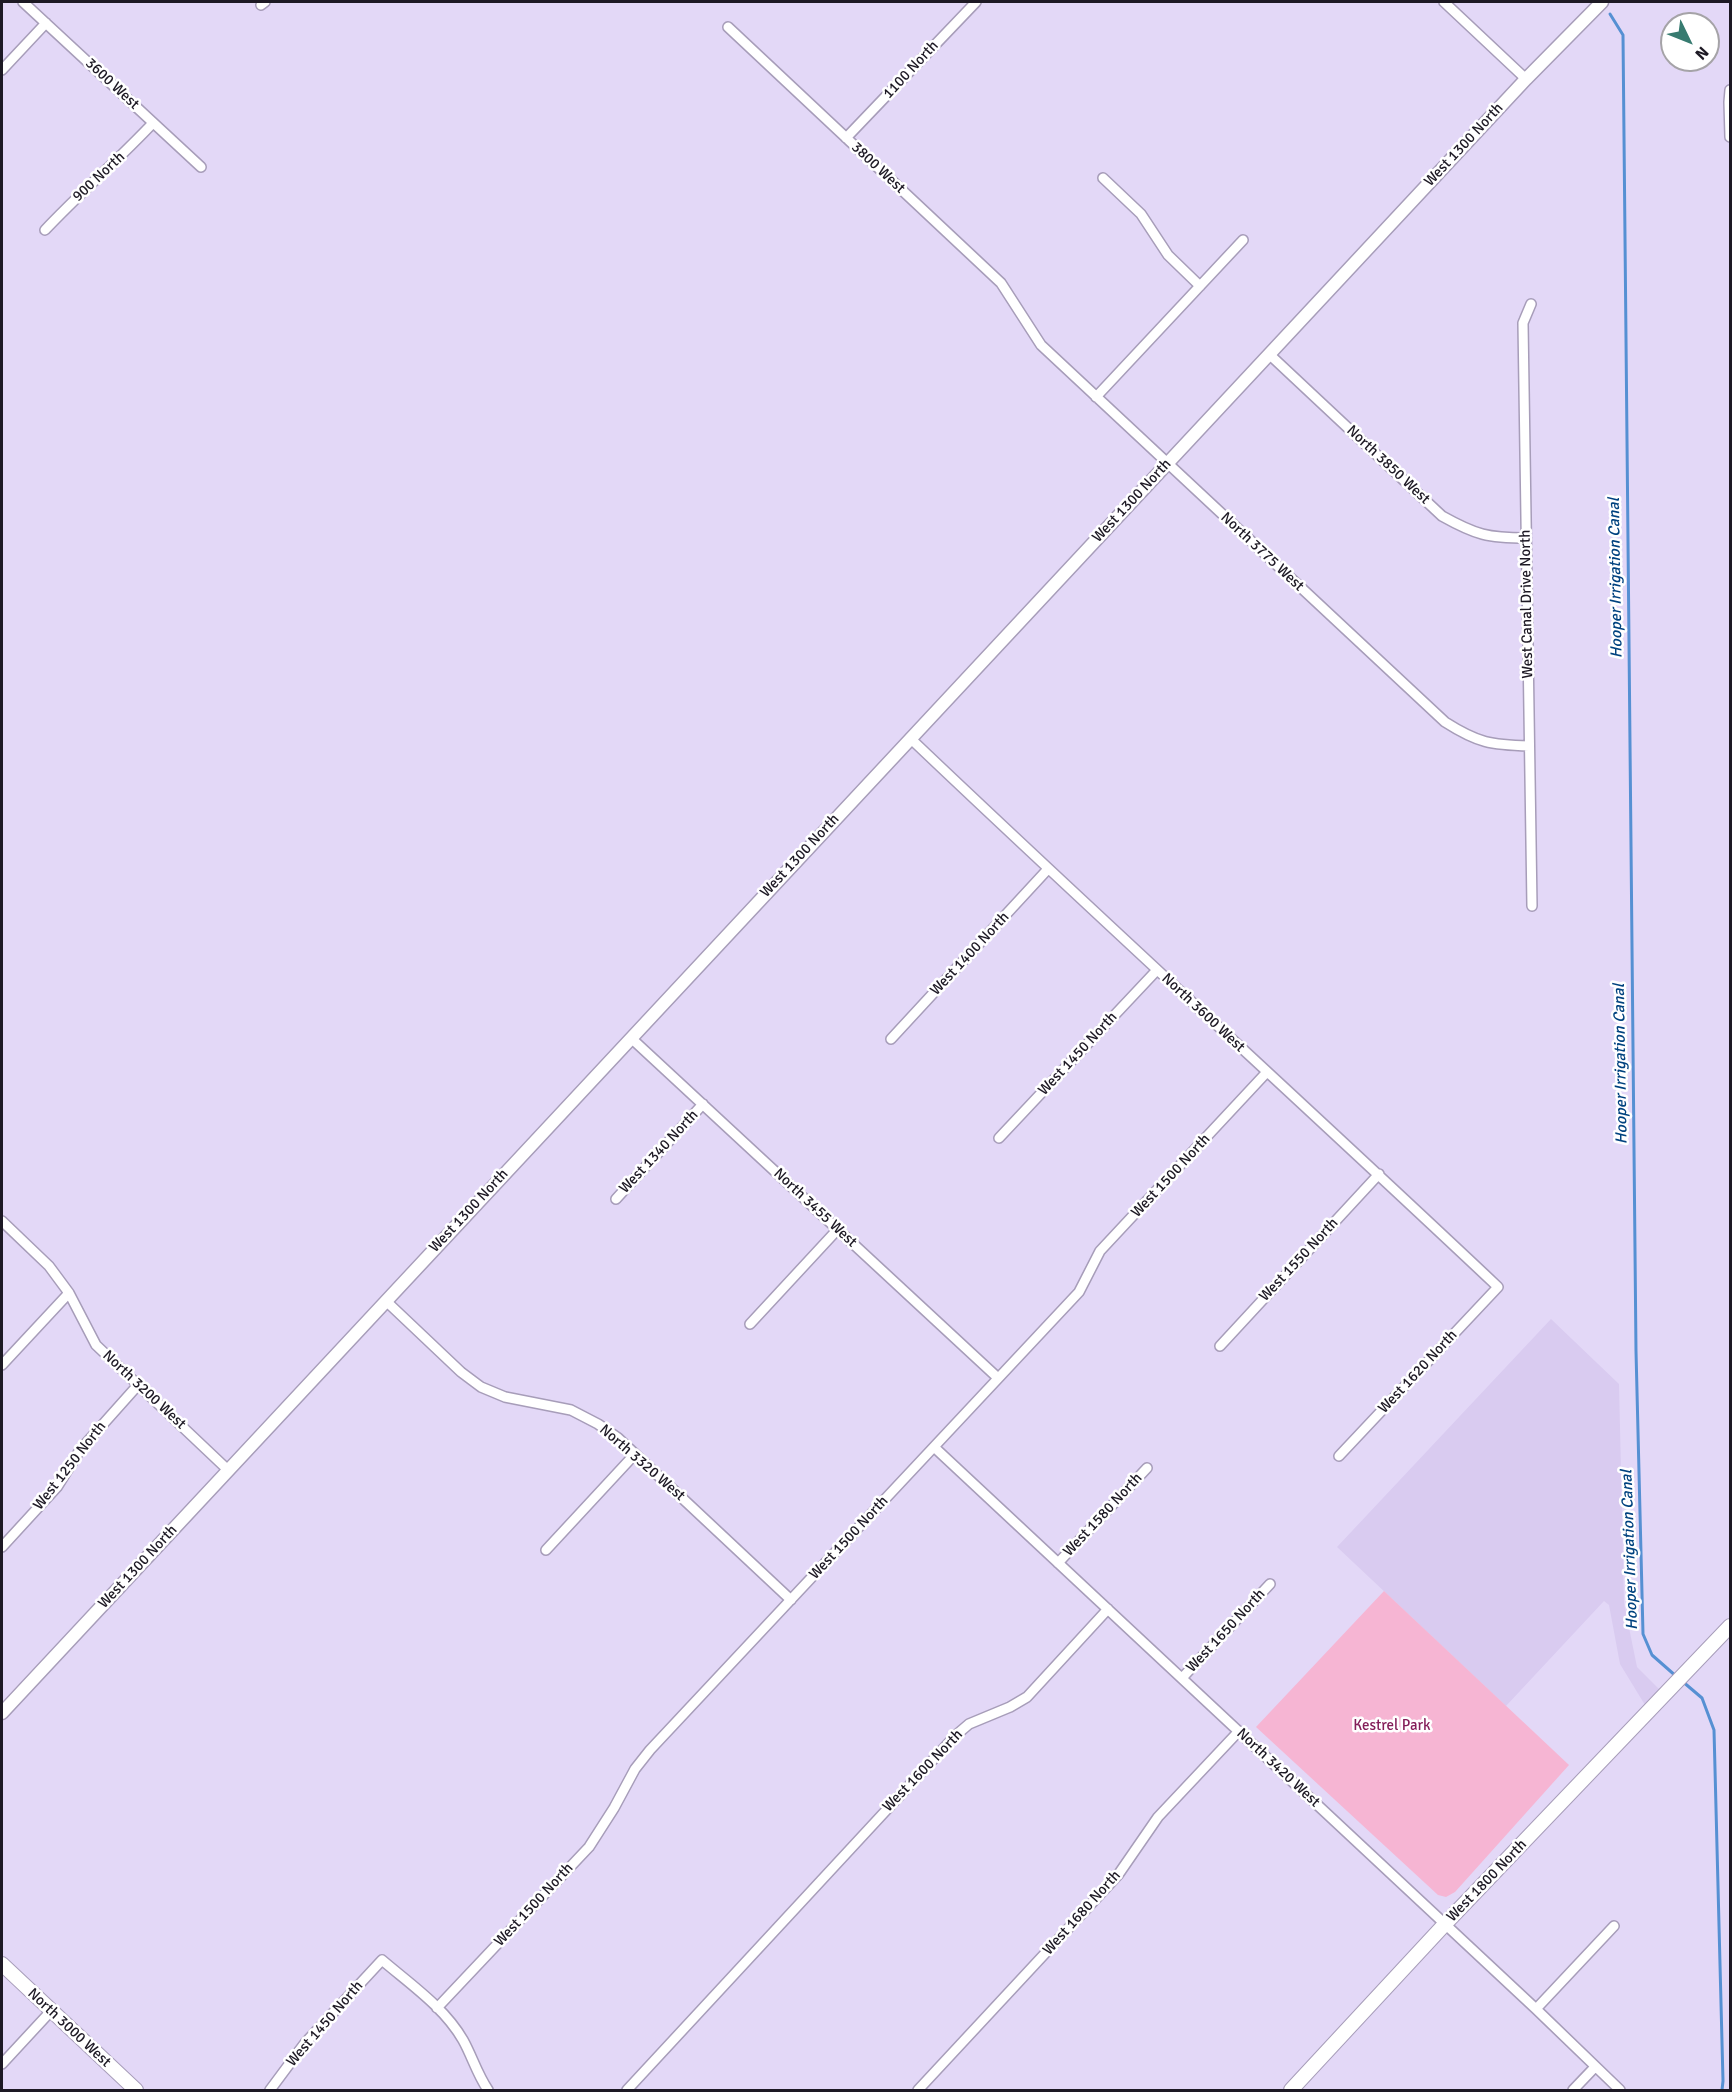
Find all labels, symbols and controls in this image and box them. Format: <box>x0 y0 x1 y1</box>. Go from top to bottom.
north arrow <box>1660 12 1720 72</box>
street label: 1100 North <box>880 37 942 103</box>
text: N <box>1691 42 1713 64</box>
street label: 3600 West <box>81 55 143 113</box>
street label: West 1300 North <box>1421 99 1507 191</box>
street label: 3800 West <box>847 139 909 197</box>
street label: 900 North <box>69 148 129 206</box>
street label: North 3850 West <box>1342 422 1434 508</box>
street label: West 1300 North <box>1089 455 1175 547</box>
water label: Hooper Irrigation Canal <box>1605 498 1627 658</box>
street label: North 3775 West <box>1216 509 1308 595</box>
street label: West Canal Drive North <box>1517 529 1537 679</box>
street label: West 1300 North <box>757 810 843 902</box>
street label: West 1400 North <box>927 908 1013 1000</box>
street label: North 3600 West <box>1157 970 1249 1056</box>
water label: Hooper Irrigation Canal <box>1610 984 1632 1144</box>
street label: West 1450 North <box>1035 1008 1121 1100</box>
street label: West 1340 North <box>616 1106 702 1198</box>
street label: West 1500 North <box>1128 1130 1214 1222</box>
street label: West 1300 North <box>426 1165 512 1257</box>
street label: North 3455 West <box>769 1165 861 1251</box>
street label: West 1550 North <box>1256 1214 1342 1306</box>
street label: West 1620 North <box>1375 1326 1461 1418</box>
street label: North 3200 West <box>98 1347 190 1433</box>
street label: West 1250 North <box>30 1418 110 1514</box>
street label: North 3320 West <box>595 1421 689 1505</box>
street label: West 1580 North <box>1060 1469 1146 1561</box>
water label: Hooper Irrigation Canal <box>1618 1469 1642 1631</box>
street label: West 1500 North <box>806 1492 892 1584</box>
street label: West 1300 North <box>95 1521 181 1613</box>
street label: West 1650 North <box>1183 1585 1269 1677</box>
park label: Kestrel Park <box>1353 1717 1431 1735</box>
street label: North 3420 West <box>1232 1725 1324 1811</box>
street label: West 1600 North <box>879 1726 967 1816</box>
street label: West 1800 North <box>1443 1836 1531 1926</box>
street label: West 1500 North <box>491 1859 577 1951</box>
street label: West 1680 North <box>1039 1867 1125 1959</box>
street label: West 1450 North <box>283 1977 367 2071</box>
street label: North 3000 West <box>23 1985 115 2071</box>

